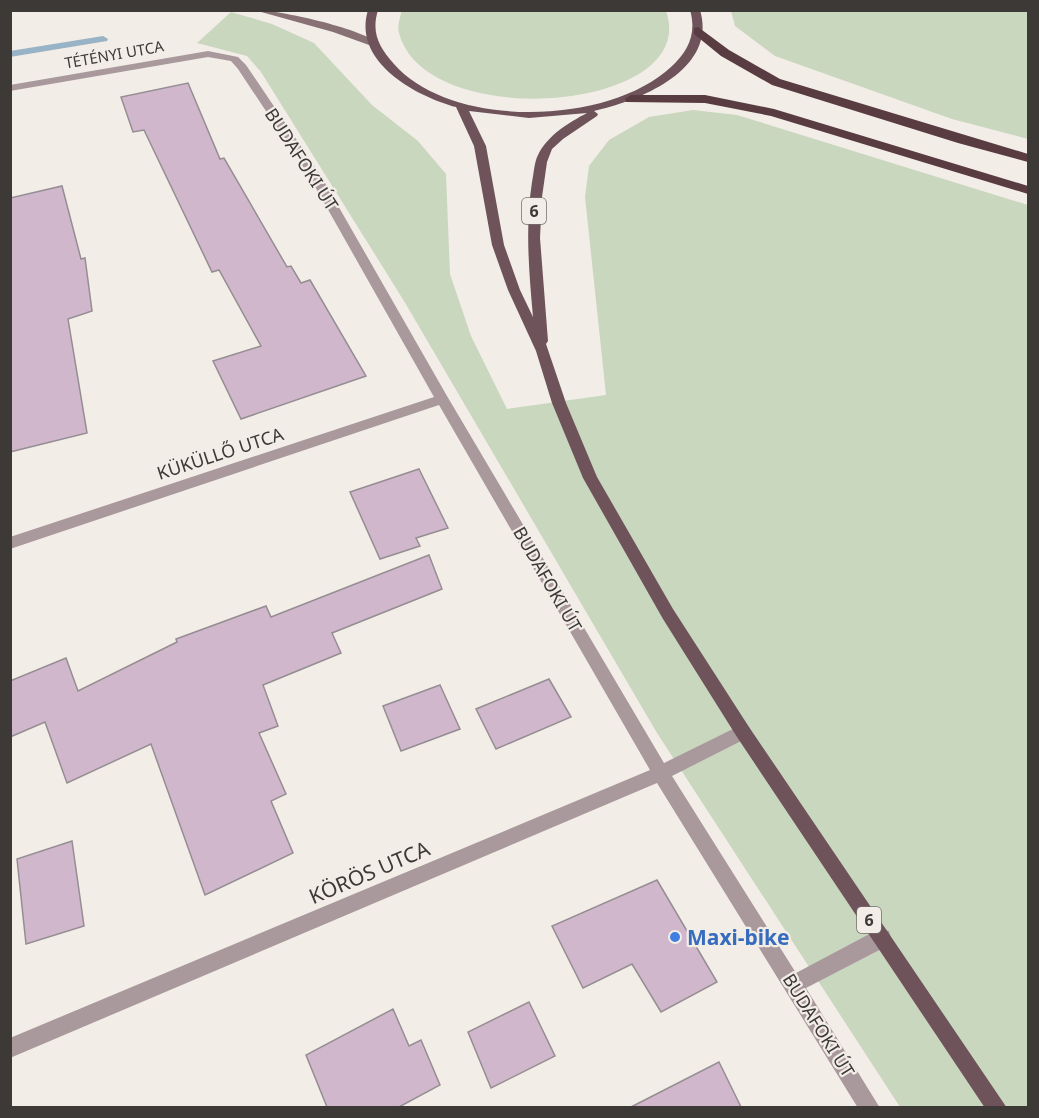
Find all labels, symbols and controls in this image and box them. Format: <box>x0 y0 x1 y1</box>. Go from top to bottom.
street label: TÉTÉNYI UTCA <box>63 35 166 73</box>
street label: BUDAFOKI ÚT <box>260 103 344 215</box>
road number: 6 <box>522 198 546 224</box>
street label: KÜKÜLLŐ UTCA <box>154 421 287 485</box>
street label: BUDAFOKI ÚT <box>508 522 588 636</box>
street label: KÖRÖS UTCA <box>304 834 434 910</box>
road number: 6 <box>857 907 881 933</box>
place label: Maxi-bike <box>687 923 790 951</box>
marker: Maxi-bike <box>668 930 682 944</box>
street label: BUDAFOKI ÚT <box>778 969 860 1081</box>

